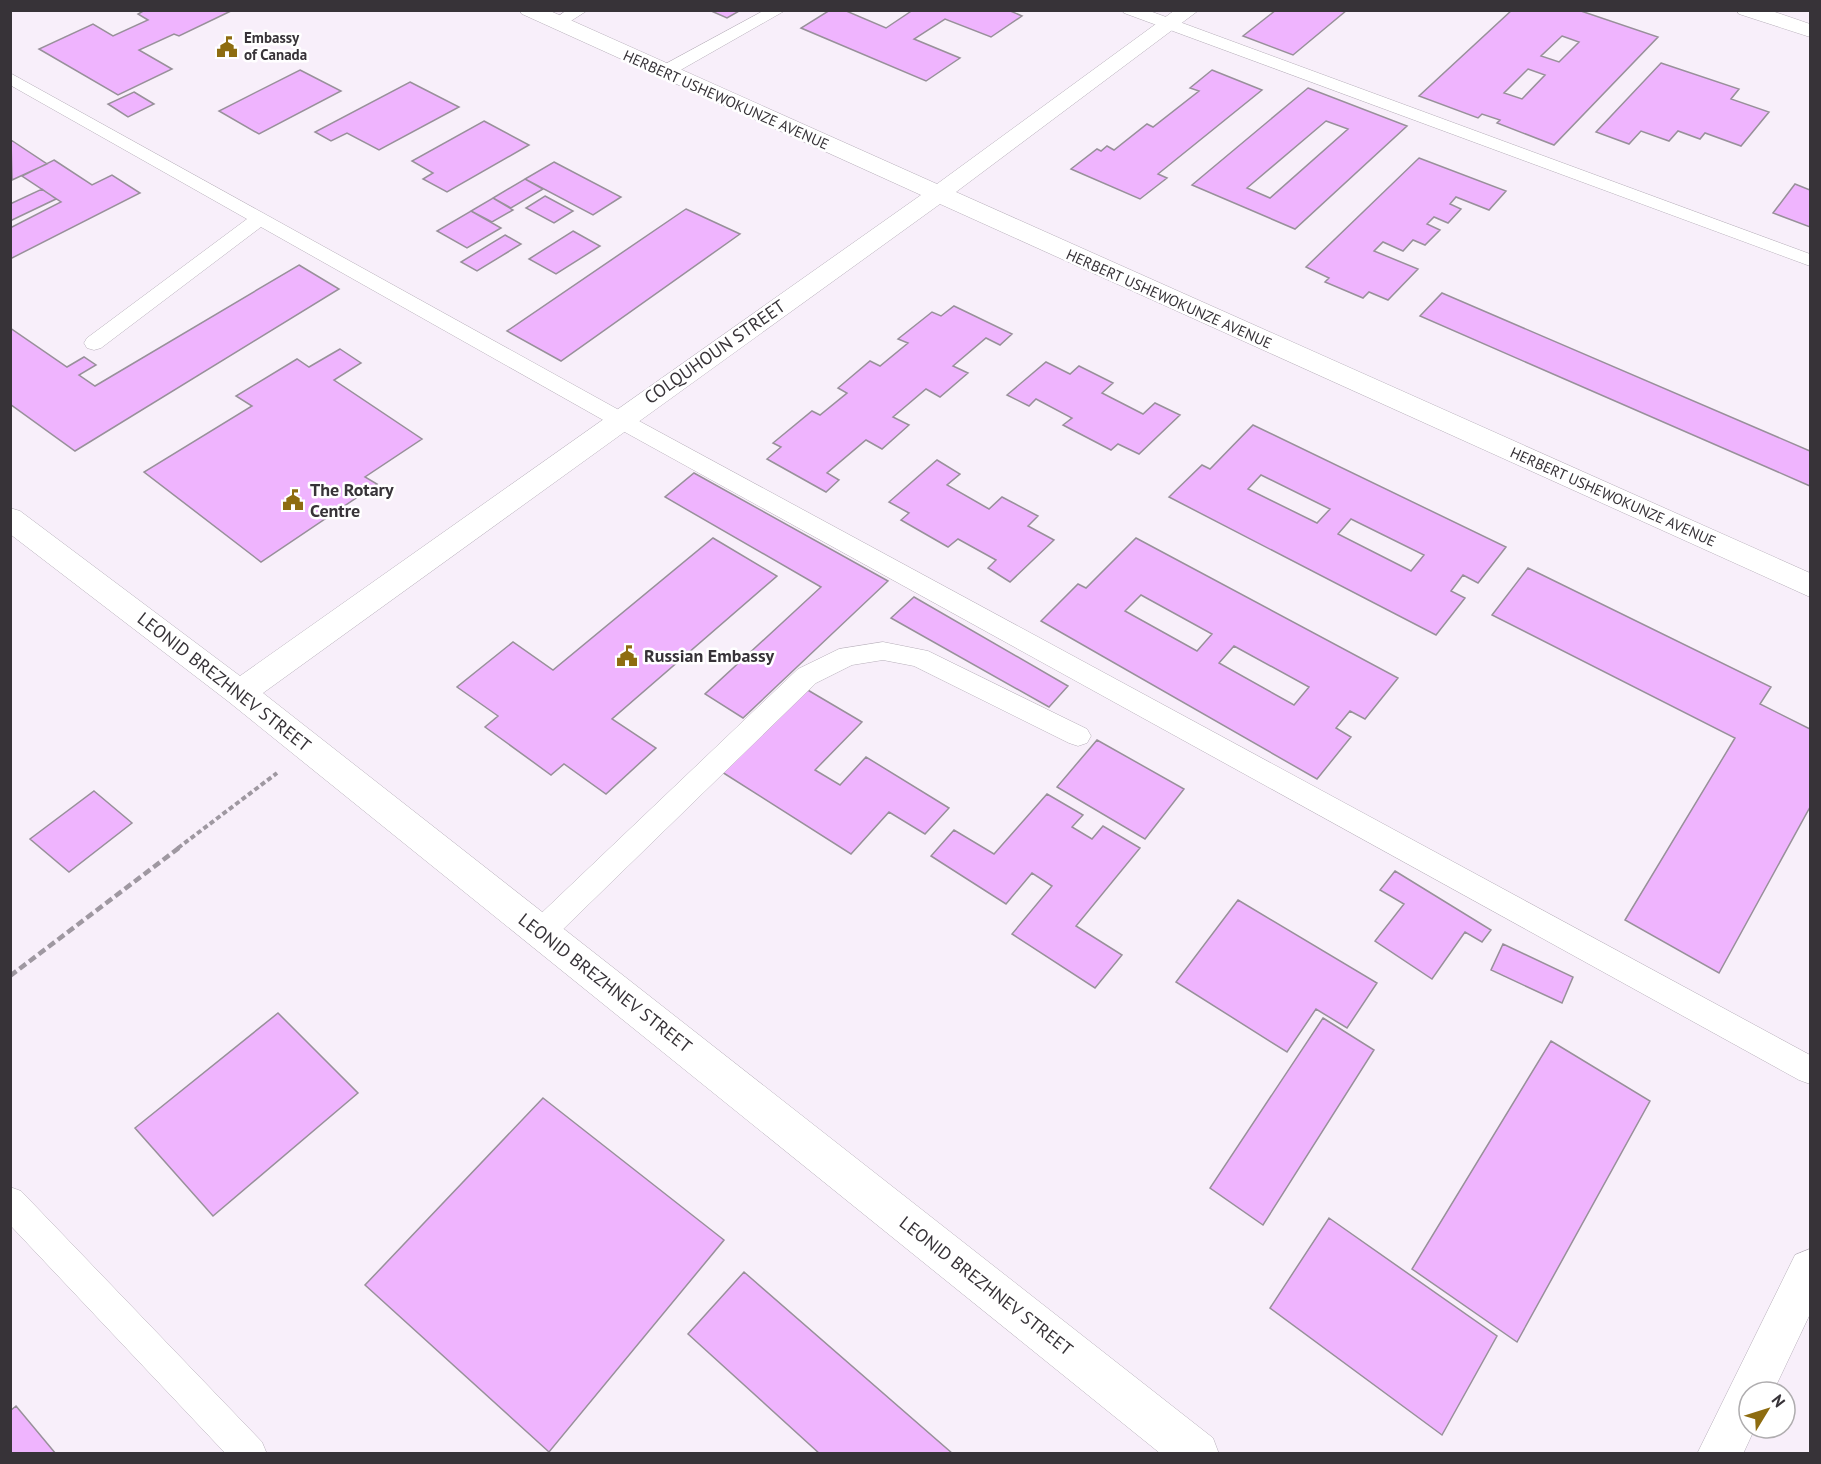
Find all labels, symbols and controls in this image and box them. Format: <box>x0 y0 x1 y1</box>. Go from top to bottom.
place label: Embassy of Canada <box>244 28 307 64</box>
public building icon: Embassy of Canada <box>215 35 239 59</box>
street label: HERBERT USHEWOKUNZE AVENUE <box>620 45 832 154</box>
street label: HERBERT USHEWOKUNZE AVENUE <box>1063 244 1275 353</box>
street label: COLQUHOUN STREET <box>640 294 790 409</box>
street label: HERBERT USHEWOKUNZE AVENUE <box>1507 442 1719 551</box>
place label: The Rotary Centre <box>310 478 394 522</box>
public building icon: The Rotary Centre <box>281 488 305 512</box>
street label: LEONID BREZHNEV STREET <box>133 607 316 756</box>
public building icon: Russian Embassy <box>615 644 639 668</box>
place label: Russian Embassy <box>644 644 774 667</box>
street label: LEONID BREZHNEV STREET <box>514 908 697 1057</box>
street label: LEONID BREZHNEV STREET <box>895 1211 1078 1360</box>
north arrow <box>1737 1380 1797 1440</box>
text: N <box>1768 1390 1790 1411</box>

